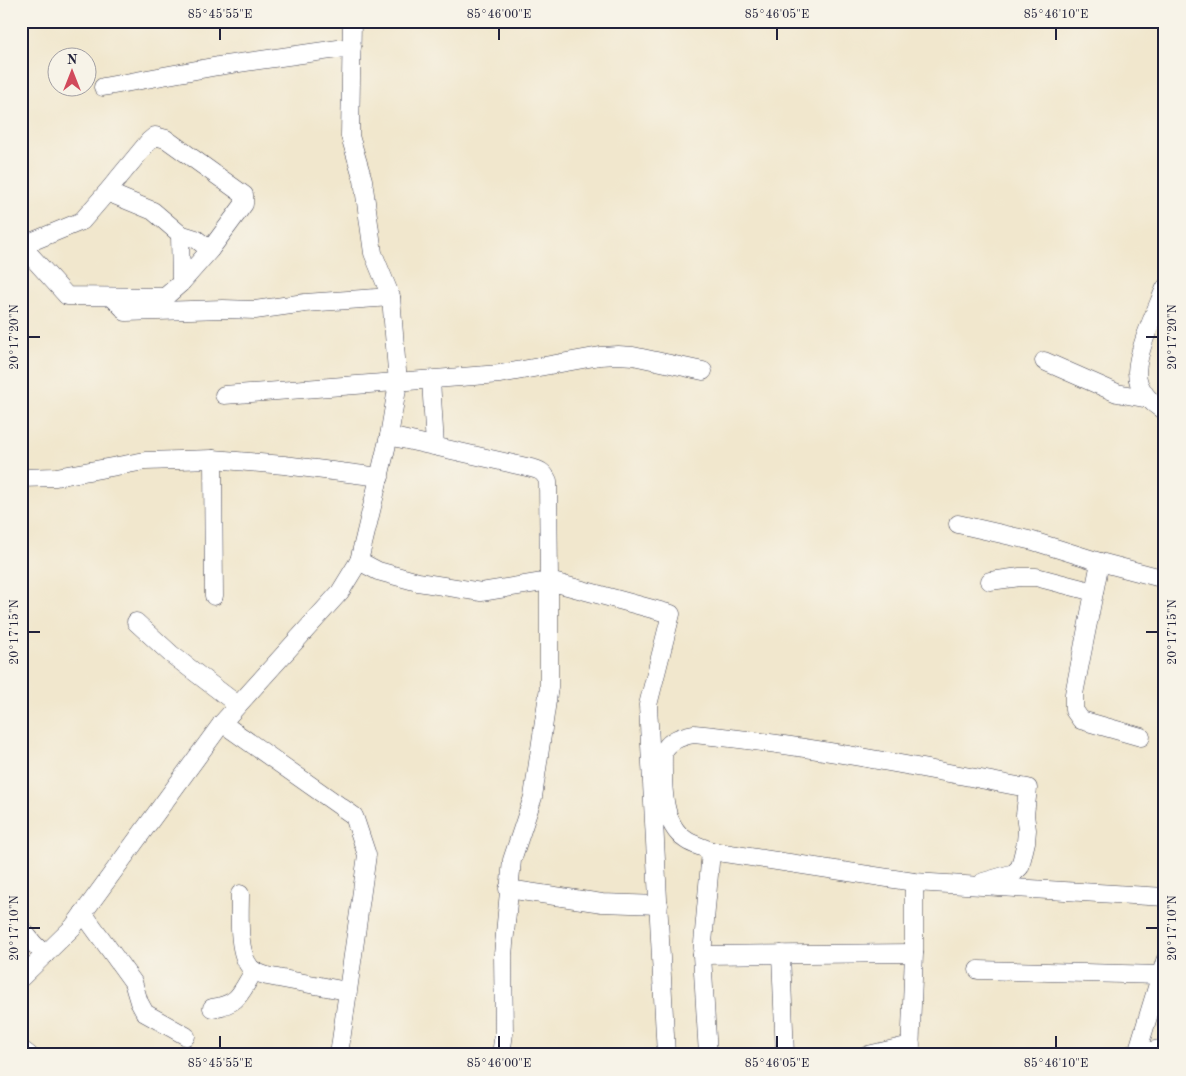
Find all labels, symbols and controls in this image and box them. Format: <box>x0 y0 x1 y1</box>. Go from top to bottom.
text: 85°45'55"E <box>188 8 252 21</box>
text: 85°46'00"E <box>467 8 531 21</box>
text: 85°46'05"E <box>745 8 809 21</box>
text: 85°46'10"E <box>1024 8 1088 21</box>
north arrow <box>48 48 98 98</box>
text: N <box>67 53 78 67</box>
text: 20°17'20"N <box>9 304 21 370</box>
text: 20°17'20"N <box>1167 304 1179 370</box>
text: 20°17'15"N <box>8 599 21 665</box>
text: 20°17'15"N <box>1166 599 1179 665</box>
text: 20°17'10"N <box>9 895 21 961</box>
text: 20°17'10"N <box>1167 895 1179 961</box>
text: 85°45'55"E <box>188 1057 252 1070</box>
text: 85°46'00"E <box>467 1057 531 1070</box>
text: 85°46'05"E <box>745 1057 809 1070</box>
text: 85°46'10"E <box>1024 1057 1088 1070</box>

